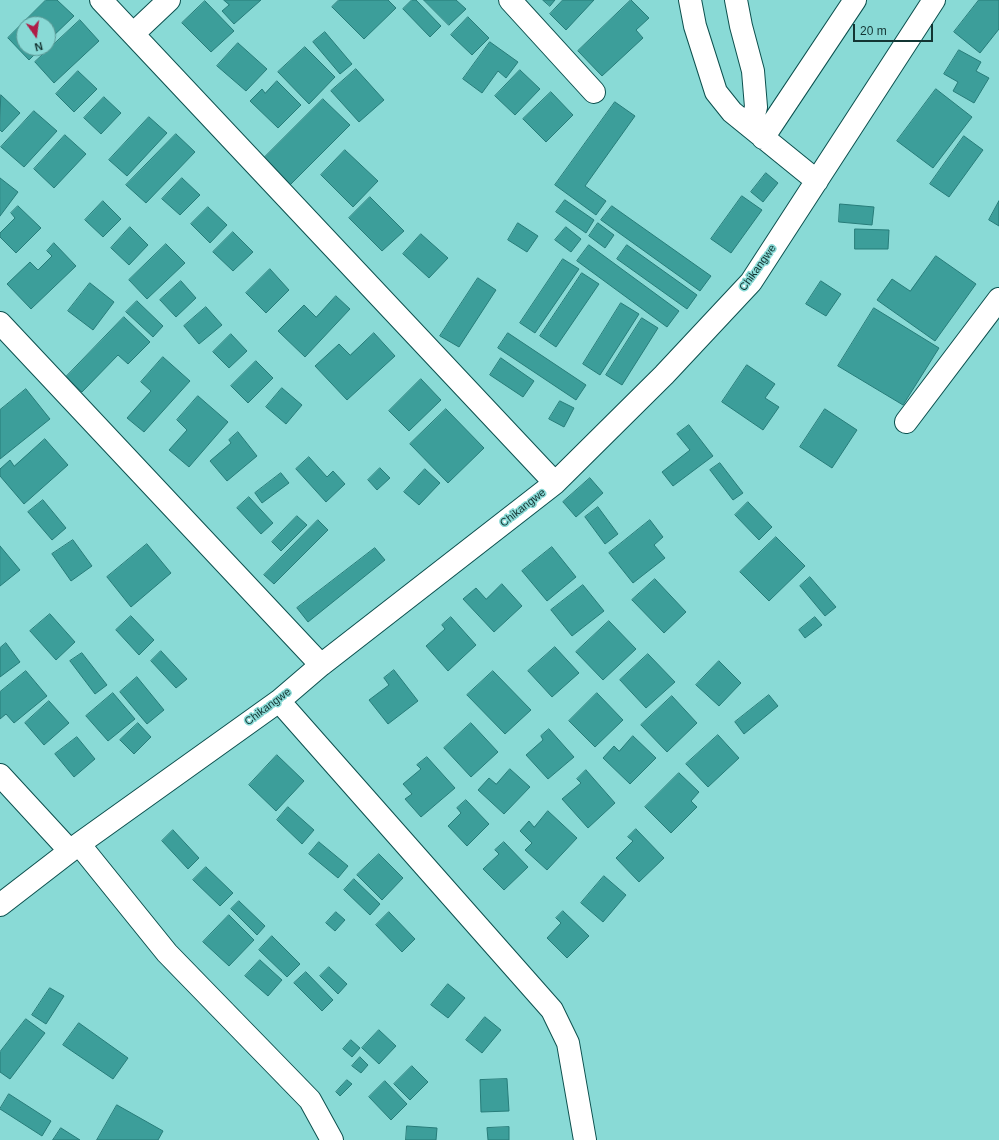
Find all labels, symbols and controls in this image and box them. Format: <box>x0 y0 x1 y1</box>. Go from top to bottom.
north arrow <box>16 16 56 56</box>
scale bar <box>855 16 935 42</box>
text: 20 m <box>860 24 887 38</box>
text: N <box>33 40 44 53</box>
street label: Chikangwe <box>737 242 779 294</box>
street label: Chikangwe <box>497 486 549 530</box>
street label: Chikangwe <box>242 685 294 729</box>

